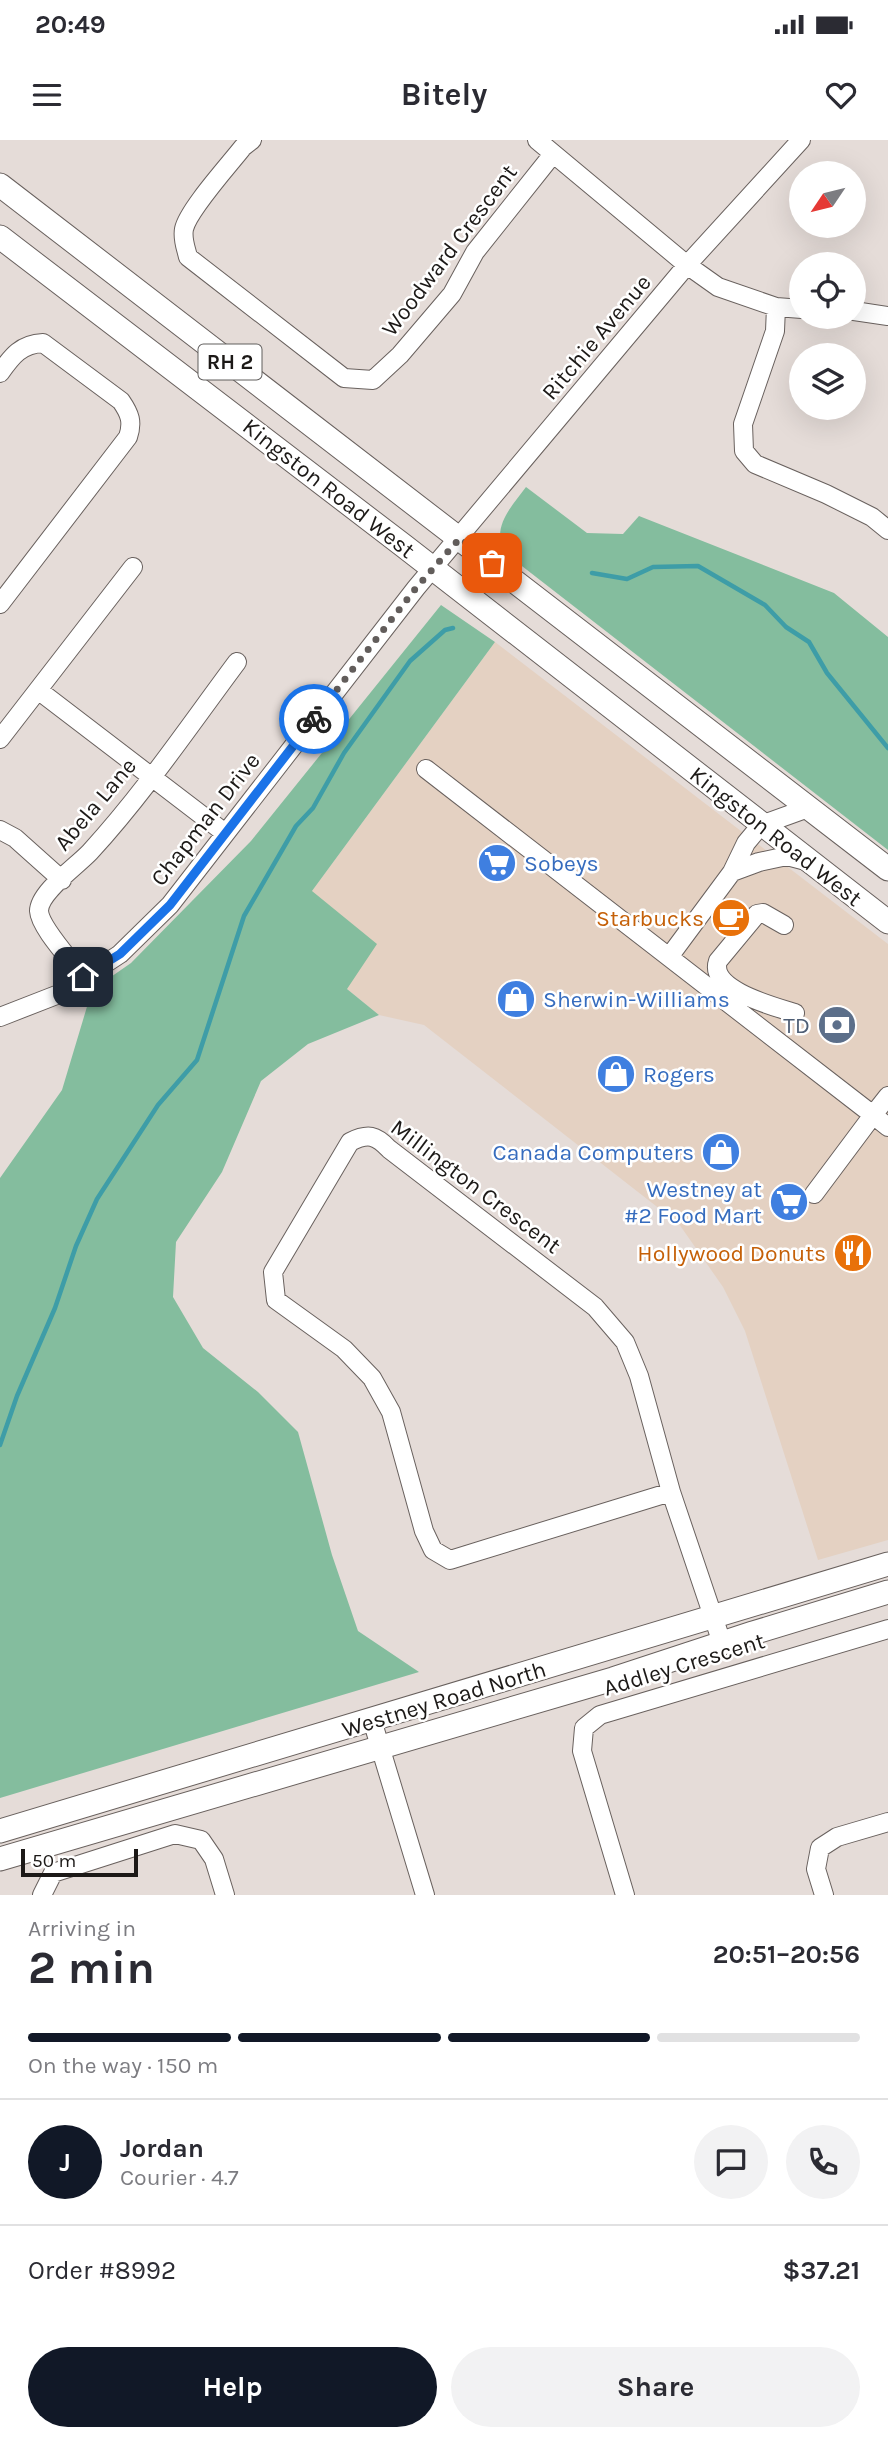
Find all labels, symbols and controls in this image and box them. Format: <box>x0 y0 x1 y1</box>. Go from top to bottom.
text: 20:49 <box>35 9 106 40</box>
icon: menu <box>28 76 66 114</box>
text: Bitely <box>401 76 487 113</box>
icon: heart <box>822 76 860 114</box>
street label: Woodward Crescent <box>376 159 523 341</box>
north arrow <box>789 161 866 238</box>
map controls <box>789 161 866 420</box>
button: locate <box>789 252 866 329</box>
street label: Ritchie Avenue <box>536 269 657 405</box>
button: layers <box>789 343 866 420</box>
road number: RH 2 <box>198 344 262 380</box>
street label: Kingston Road West <box>237 413 420 564</box>
pin <box>462 533 522 593</box>
icon: bag <box>473 544 511 582</box>
courier <box>279 684 349 754</box>
icon: bike <box>295 700 333 738</box>
street label: Chapman Drive <box>145 747 266 891</box>
street label: Abela Lane <box>49 753 142 856</box>
street label: Kingston Road West <box>684 761 867 912</box>
supermarket icon: Sobeys <box>476 842 518 884</box>
place label: Sobeys <box>524 850 599 877</box>
cafe icon: Starbucks <box>710 897 752 939</box>
place label: Starbucks <box>596 905 704 932</box>
pin <box>53 947 113 1007</box>
icon: home <box>64 958 102 996</box>
shop icon: Sherwin-Williams <box>495 978 537 1020</box>
place label: Sherwin-Williams <box>543 986 730 1013</box>
bank icon: TD <box>816 1004 858 1046</box>
place label: TD <box>783 1012 810 1039</box>
shop icon: Rogers <box>595 1053 637 1095</box>
place label: Rogers <box>643 1061 715 1088</box>
street label: Millington Crescent <box>385 1114 566 1259</box>
shop icon: Canada Computers <box>700 1131 742 1173</box>
place label: Canada Computers <box>493 1139 694 1166</box>
place label: Westney at #2 Food Mart <box>624 1176 762 1229</box>
supermarket icon: Westney at #2 Food Mart <box>768 1181 810 1223</box>
restaurant icon: Hollywood Donuts <box>832 1232 874 1274</box>
place label: Hollywood Donuts <box>637 1240 826 1267</box>
street label: Addley Crescent <box>600 1627 768 1702</box>
street label: Westney Road North <box>339 1656 549 1743</box>
scale bar <box>21 1846 138 1878</box>
text: 50 m <box>32 1850 76 1872</box>
text: Arriving in <box>28 1915 136 1942</box>
text: 20:51–20:56 <box>713 1939 860 1970</box>
text: 2 min <box>28 1941 155 1995</box>
text: On the way · 150 m <box>28 2052 218 2079</box>
button: chat <box>694 2125 768 2199</box>
button: phone <box>786 2125 860 2199</box>
text: Jordan <box>120 2133 204 2164</box>
text: J <box>59 2147 71 2178</box>
text: Courier · 4.7 <box>120 2164 239 2191</box>
text: Order #8992 <box>28 2255 176 2286</box>
text: $37.21 <box>782 2255 860 2286</box>
button: Help <box>28 2347 437 2427</box>
button: Share <box>451 2347 860 2427</box>

